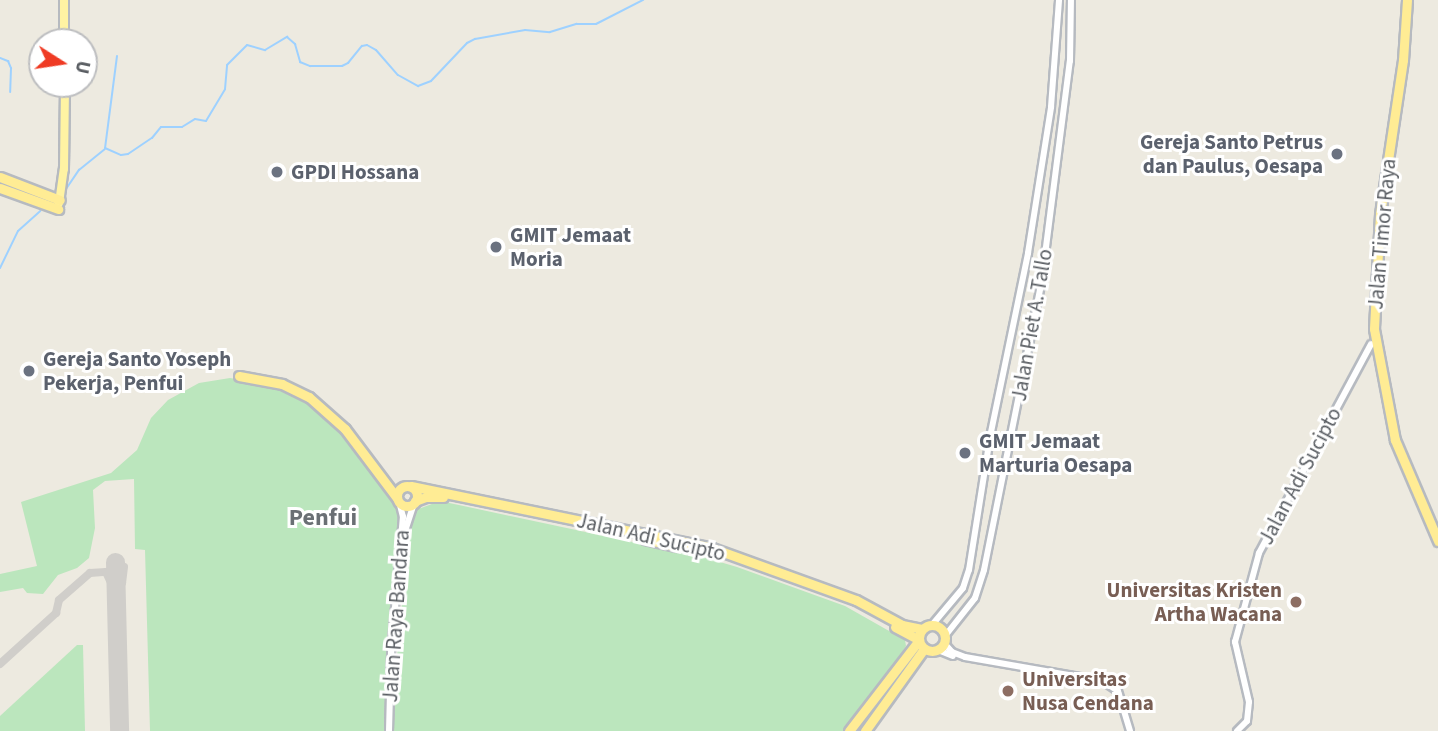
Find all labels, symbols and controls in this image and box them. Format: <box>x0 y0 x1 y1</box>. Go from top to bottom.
north arrow <box>28 28 98 98</box>
text: U <box>68 58 97 76</box>
place label: Gereja Santo Petrus dan Paulus, Oesapa <box>1140 129 1323 179</box>
marker: Gereja Santo Petrus dan Paulus, Oesapa <box>1329 146 1345 162</box>
street label: Jalan Timor Raya <box>1363 157 1401 311</box>
place label: GPDI Hossana <box>291 159 419 185</box>
marker: GPDI Hossana <box>269 164 285 180</box>
place label: GMIT Jemaat Moria <box>510 222 631 272</box>
marker: GMIT Jemaat Moria <box>488 239 504 255</box>
street label: Jalan Piet A. Tallo <box>1006 247 1058 403</box>
place label: Gereja Santo Yoseph Pekerja, Penfui <box>43 346 231 396</box>
marker: Gereja Santo Yoseph Pekerja, Penfui <box>21 363 37 379</box>
street label: Jalan Adi Sucipto <box>1253 403 1347 549</box>
place label: GMIT Jemaat Marturia Oesapa <box>979 428 1132 478</box>
marker: GMIT Jemaat Marturia Oesapa <box>957 445 973 461</box>
district label: Penfui <box>289 504 357 532</box>
street label: Jalan Adi Sucipto <box>574 508 728 566</box>
street label: Jalan Raya Bandara <box>377 529 415 703</box>
place label: Universitas Kristen Artha Wacana <box>1107 577 1282 627</box>
marker: Universitas Kristen Artha Wacana <box>1288 594 1304 610</box>
place label: Universitas Nusa Cendana <box>1022 666 1154 716</box>
marker: Universitas Nusa Cendana <box>1000 683 1016 699</box>

